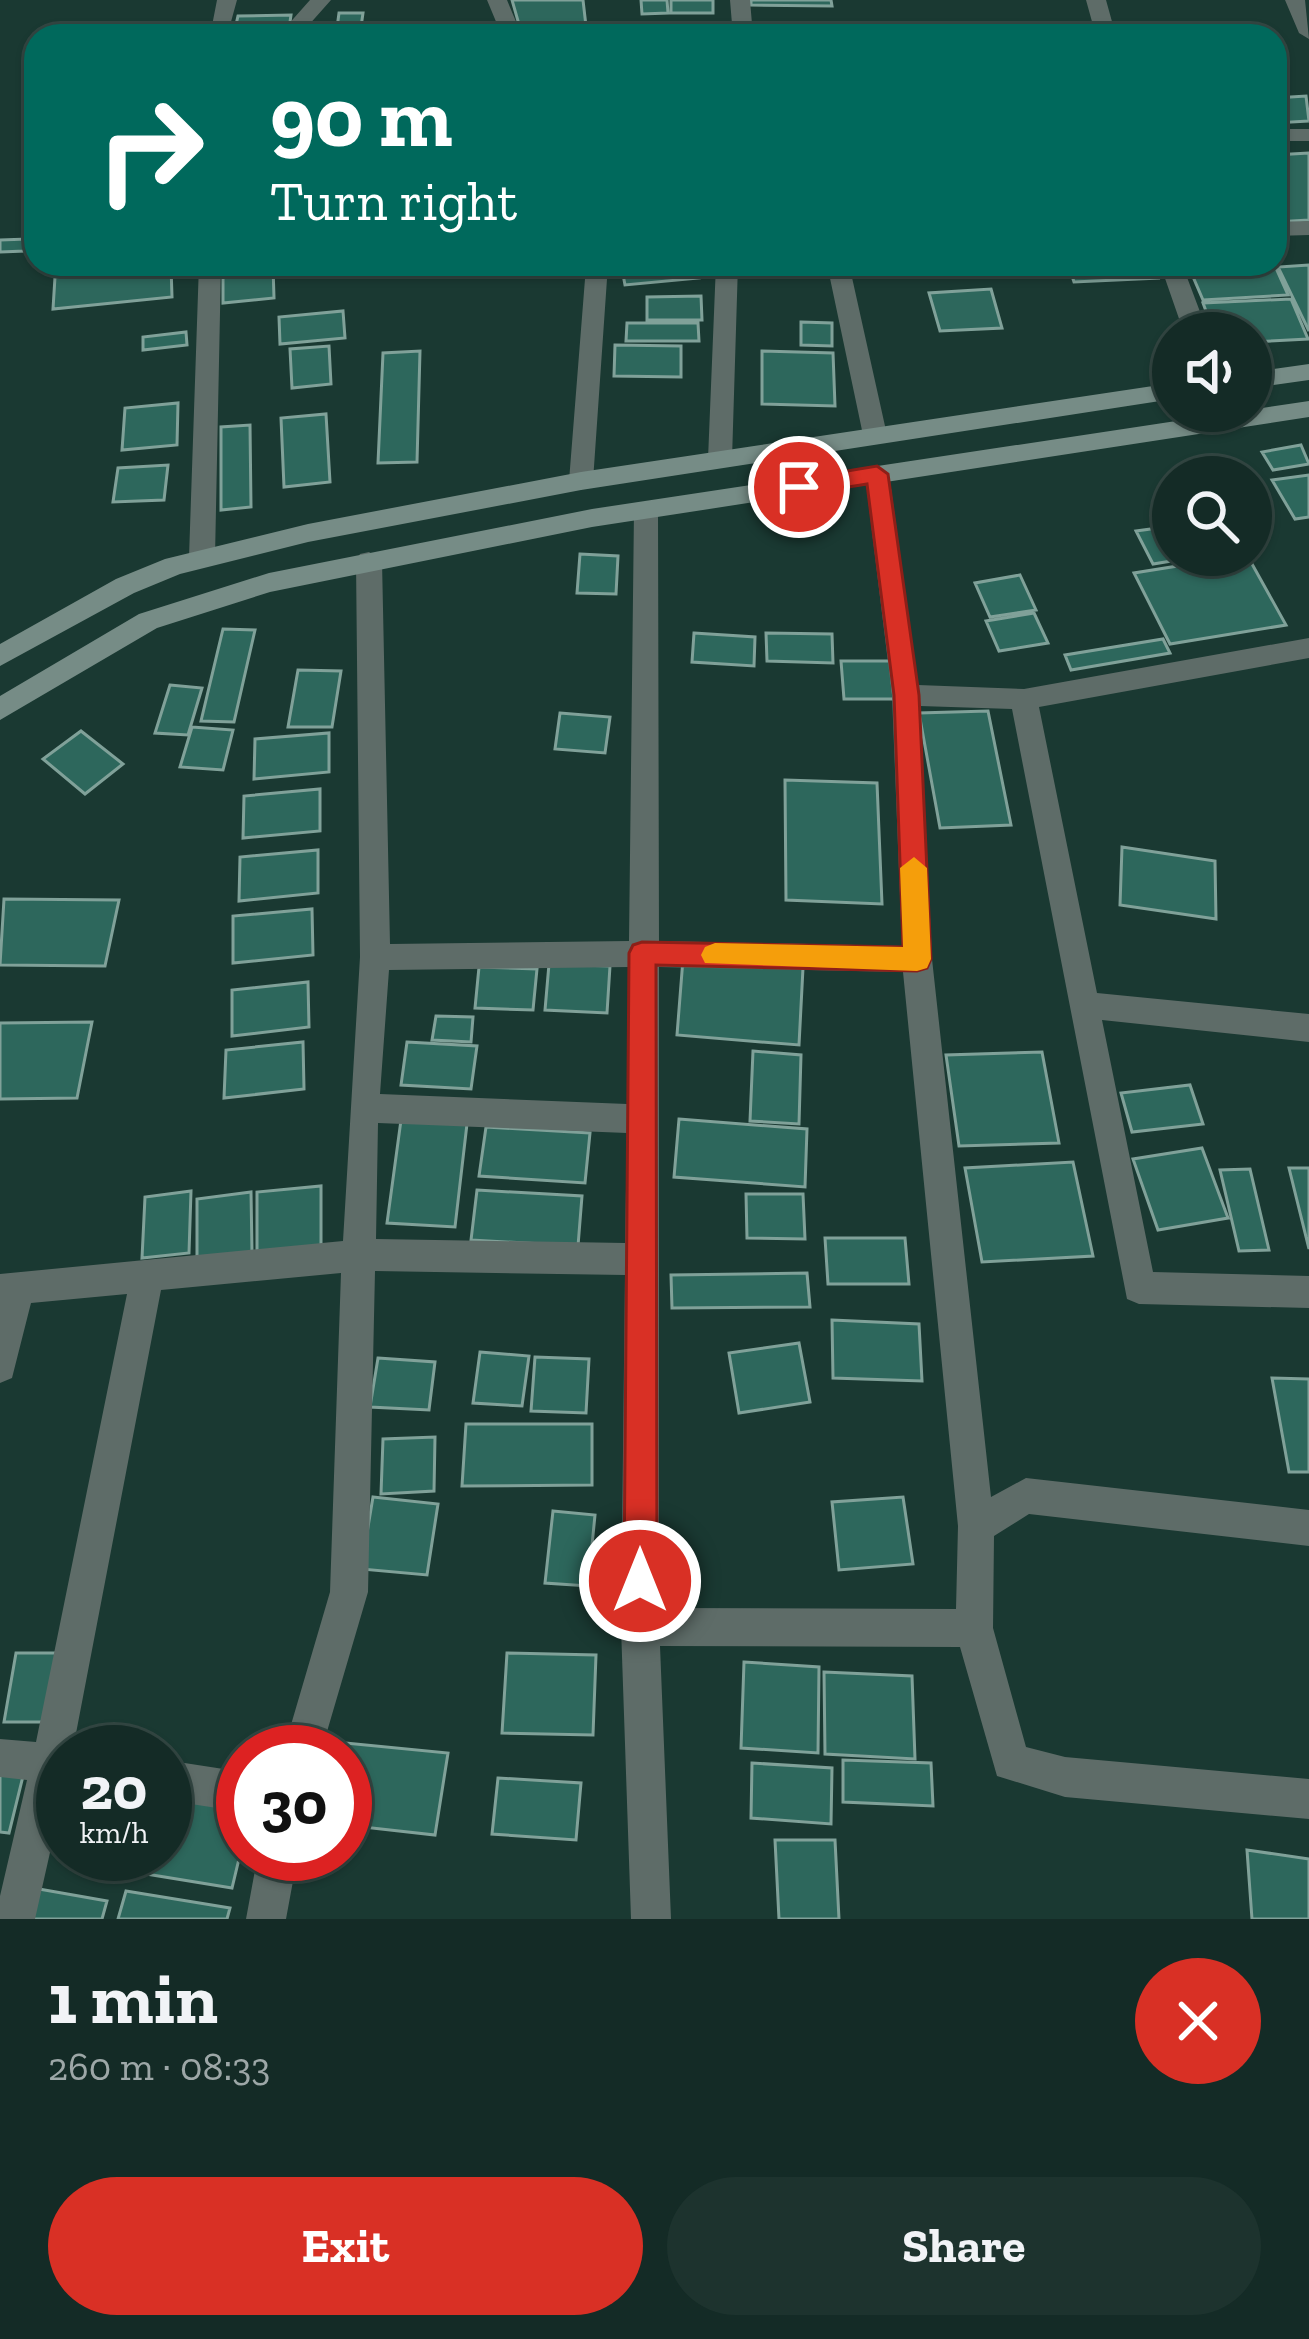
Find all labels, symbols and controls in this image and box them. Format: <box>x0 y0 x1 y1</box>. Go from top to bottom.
text: 90 m <box>270 67 453 168</box>
icon: right <box>72 72 228 228</box>
text: Turn right <box>270 169 517 234</box>
map controls <box>1152 312 1272 576</box>
button: sound <box>1152 312 1272 432</box>
pin <box>748 436 850 538</box>
icon: arrive <box>766 454 832 520</box>
button: search <box>1152 456 1272 576</box>
position arrow <box>577 1518 703 1644</box>
speed limit sign: 30 <box>216 1725 372 1881</box>
text: 20 <box>81 1752 147 1824</box>
text: km/h <box>80 1815 148 1851</box>
text: 1 min <box>48 1955 218 2041</box>
button: close <box>1135 1958 1261 2084</box>
text: 260 m · 08:33 <box>48 2043 270 2090</box>
button: Exit <box>48 2177 643 2315</box>
button: Share <box>667 2177 1261 2315</box>

